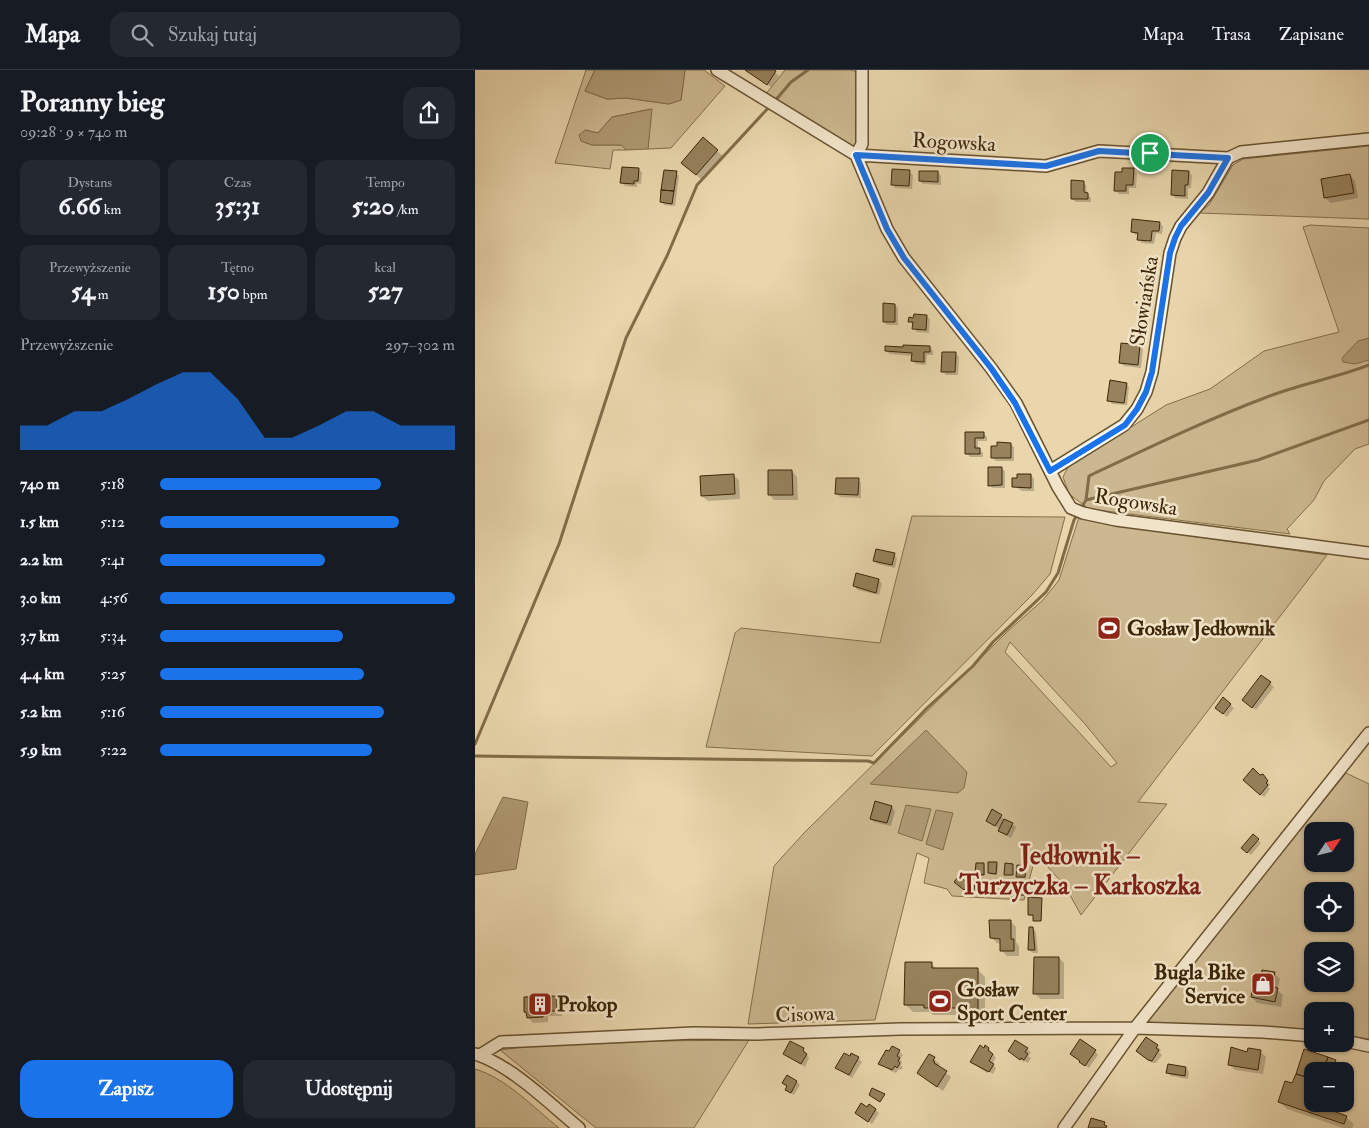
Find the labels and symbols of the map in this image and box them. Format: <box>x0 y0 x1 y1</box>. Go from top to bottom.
street label: Rogowska <box>911 127 997 158</box>
pin <box>1129 132 1171 174</box>
street label: Słowiańska <box>1124 254 1165 348</box>
street label: Rogowska <box>1092 483 1180 522</box>
sports icon: Gosław Jedłownik <box>1096 615 1122 641</box>
place label: Gosław Jedłownik <box>1127 615 1276 642</box>
north arrow <box>1304 822 1354 872</box>
district label: Jedłownik – Turzyczka – Karkoszka <box>959 840 1202 903</box>
place label: Bugla Bike Service <box>1154 959 1245 1010</box>
shop icon: Bugla Bike Service <box>1250 971 1276 997</box>
place label: Gosław Sport Center <box>957 976 1068 1027</box>
sports icon: Gosław Sport Center <box>927 988 953 1014</box>
building icon: Prokop <box>527 991 553 1017</box>
place label: Prokop <box>557 991 618 1018</box>
street label: Cisowa <box>775 1000 836 1029</box>

